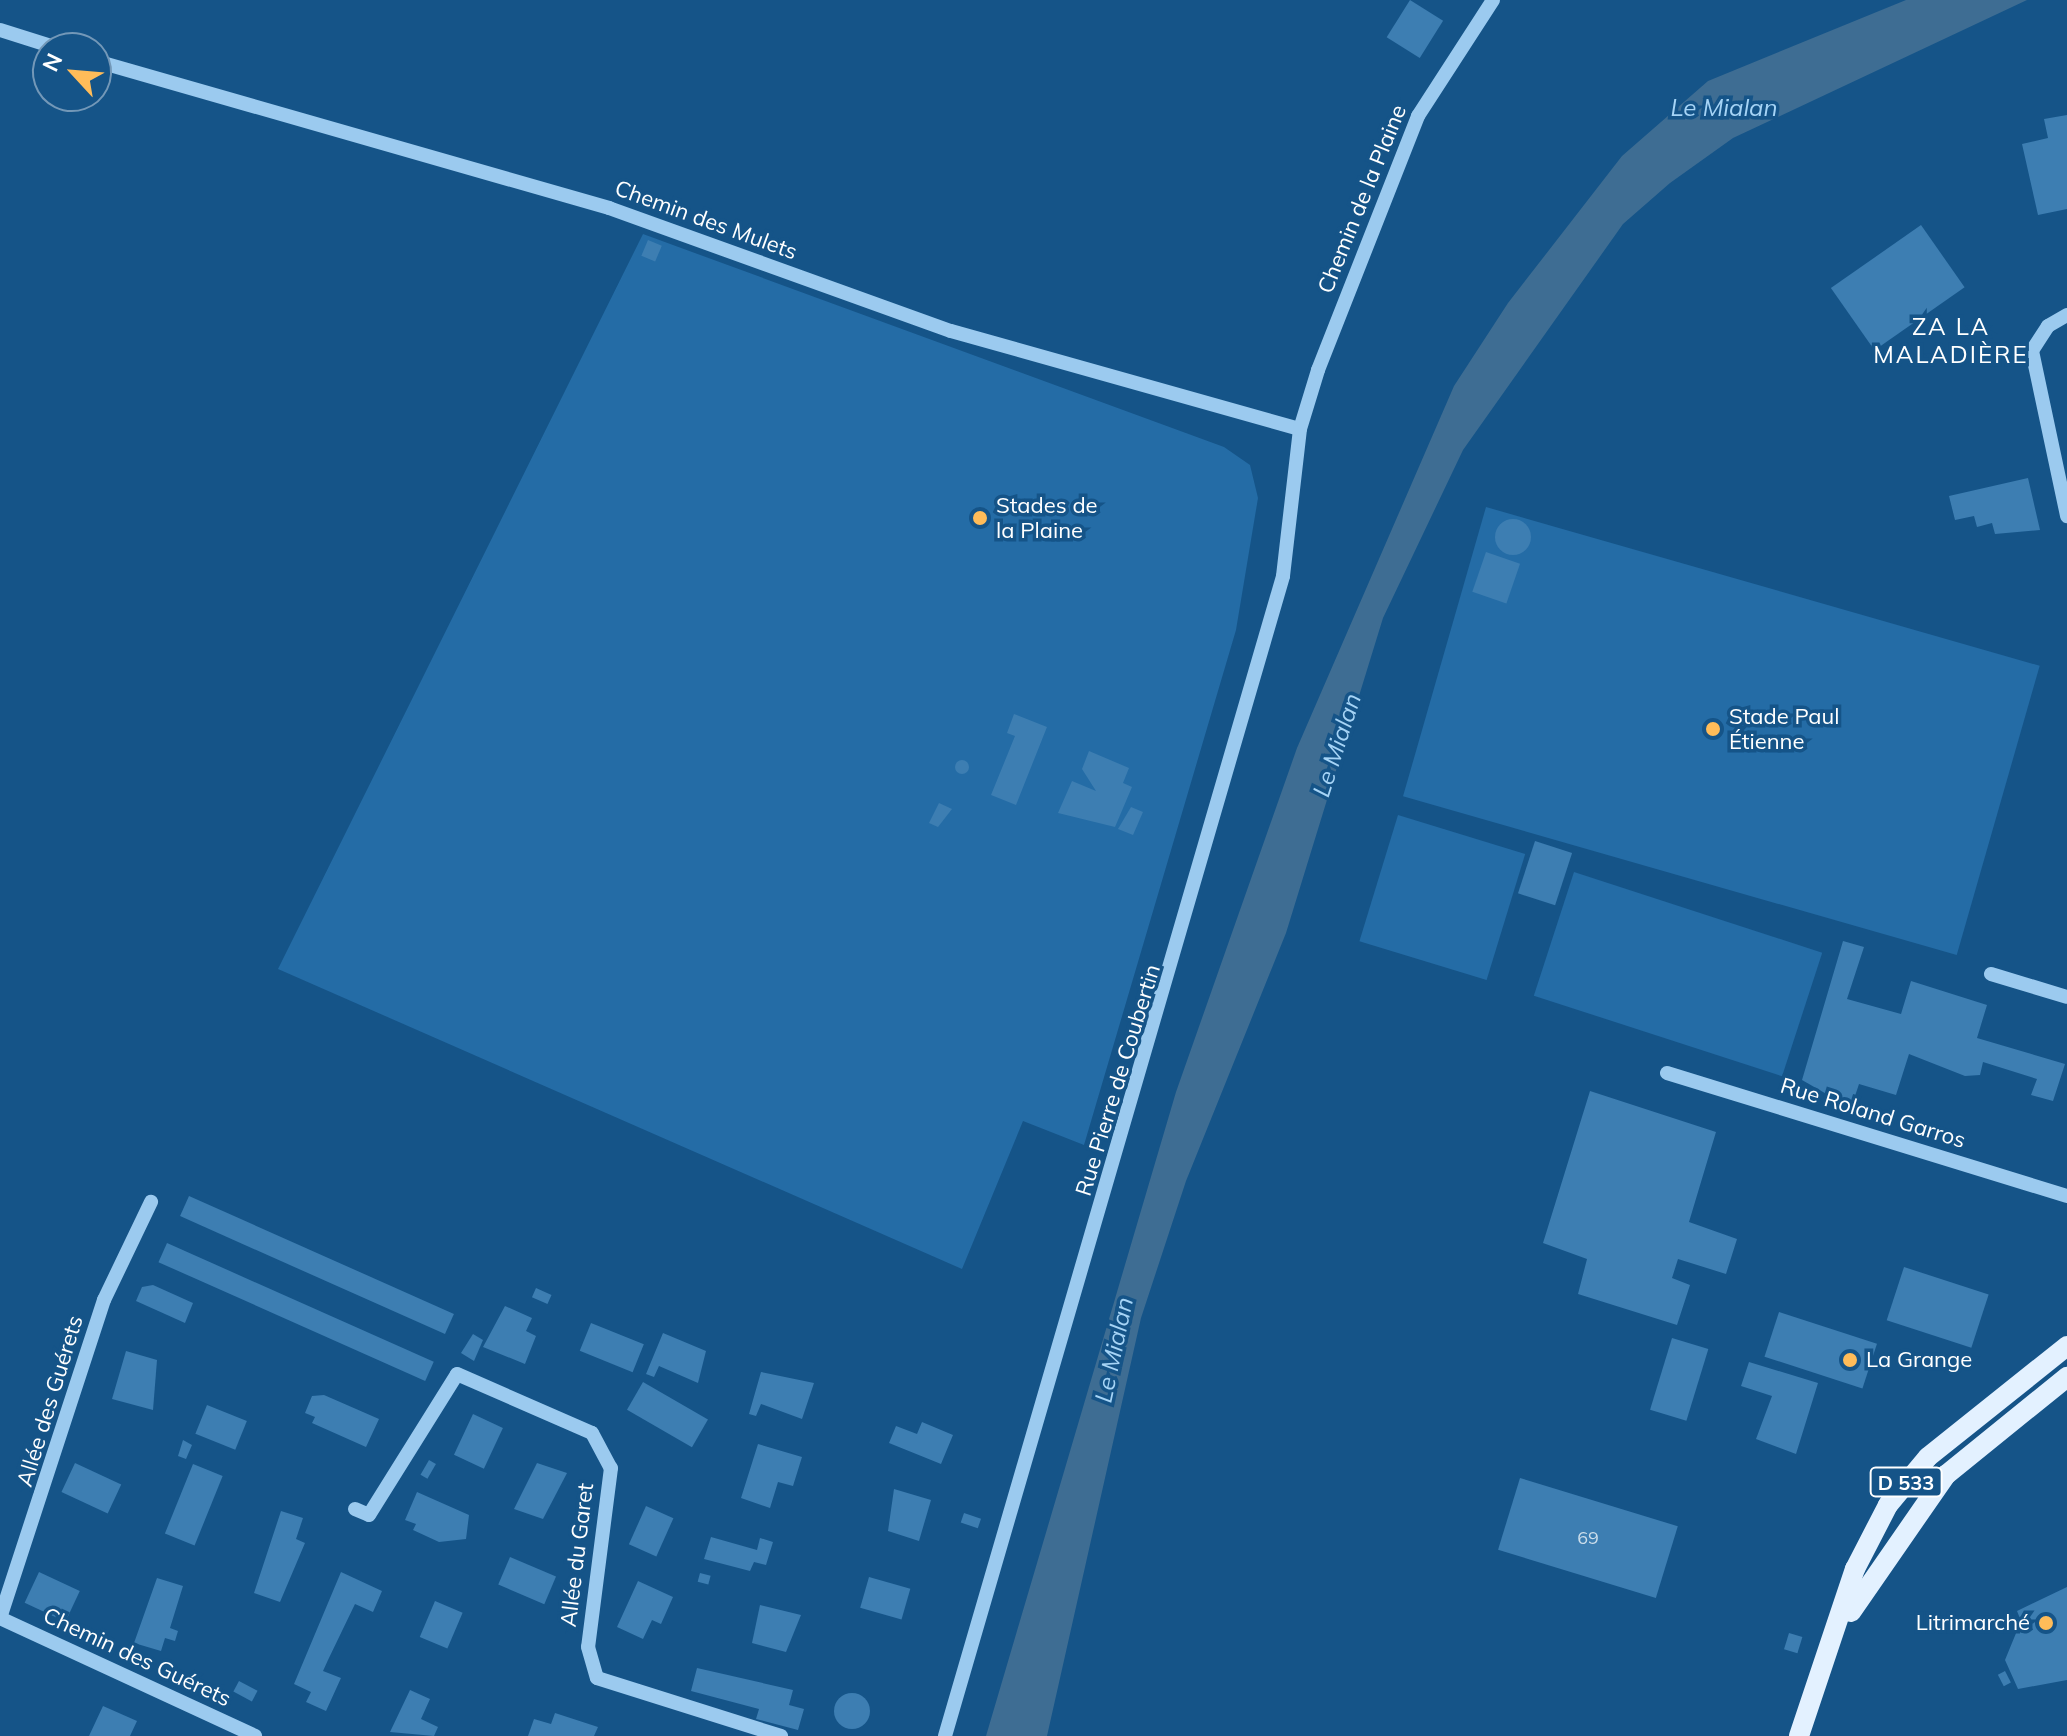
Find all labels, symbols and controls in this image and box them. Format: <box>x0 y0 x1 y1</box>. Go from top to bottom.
north arrow <box>32 32 112 112</box>
text: N <box>36 49 68 76</box>
water label: Le Mialan <box>1670 94 1778 122</box>
street label: Chemin de la Plaine <box>1312 101 1412 297</box>
street label: Chemin des Mulets <box>611 175 801 265</box>
district label: ZA LA MALADIÈRE <box>1873 313 2029 369</box>
place label: Stades de la Plaine <box>996 492 1098 544</box>
marker: Stades de la Plaine <box>971 509 989 527</box>
water label: Le Mialan <box>1307 690 1367 800</box>
place label: Stade Paul Étienne <box>1729 703 1839 754</box>
marker: Stade Paul Étienne <box>1704 720 1722 738</box>
street label: Rue Pierre de Coubertin <box>1070 961 1166 1199</box>
street label: Rue Roland Garros <box>1777 1072 1969 1154</box>
water label: Le Mialan <box>1089 1295 1139 1405</box>
street label: Allée des Guérets <box>11 1312 89 1490</box>
place label: La Grange <box>1866 1347 1972 1373</box>
marker: La Grange <box>1841 1351 1859 1369</box>
road number: D 533 <box>1868 1466 1944 1498</box>
street label: Allée du Garet <box>555 1482 599 1628</box>
house number: 69 <box>1577 1527 1599 1549</box>
street label: Chemin des Guérets <box>39 1602 235 1712</box>
place label: Litrimarché <box>1916 1610 2030 1636</box>
marker: Litrimarché <box>2037 1614 2055 1632</box>

